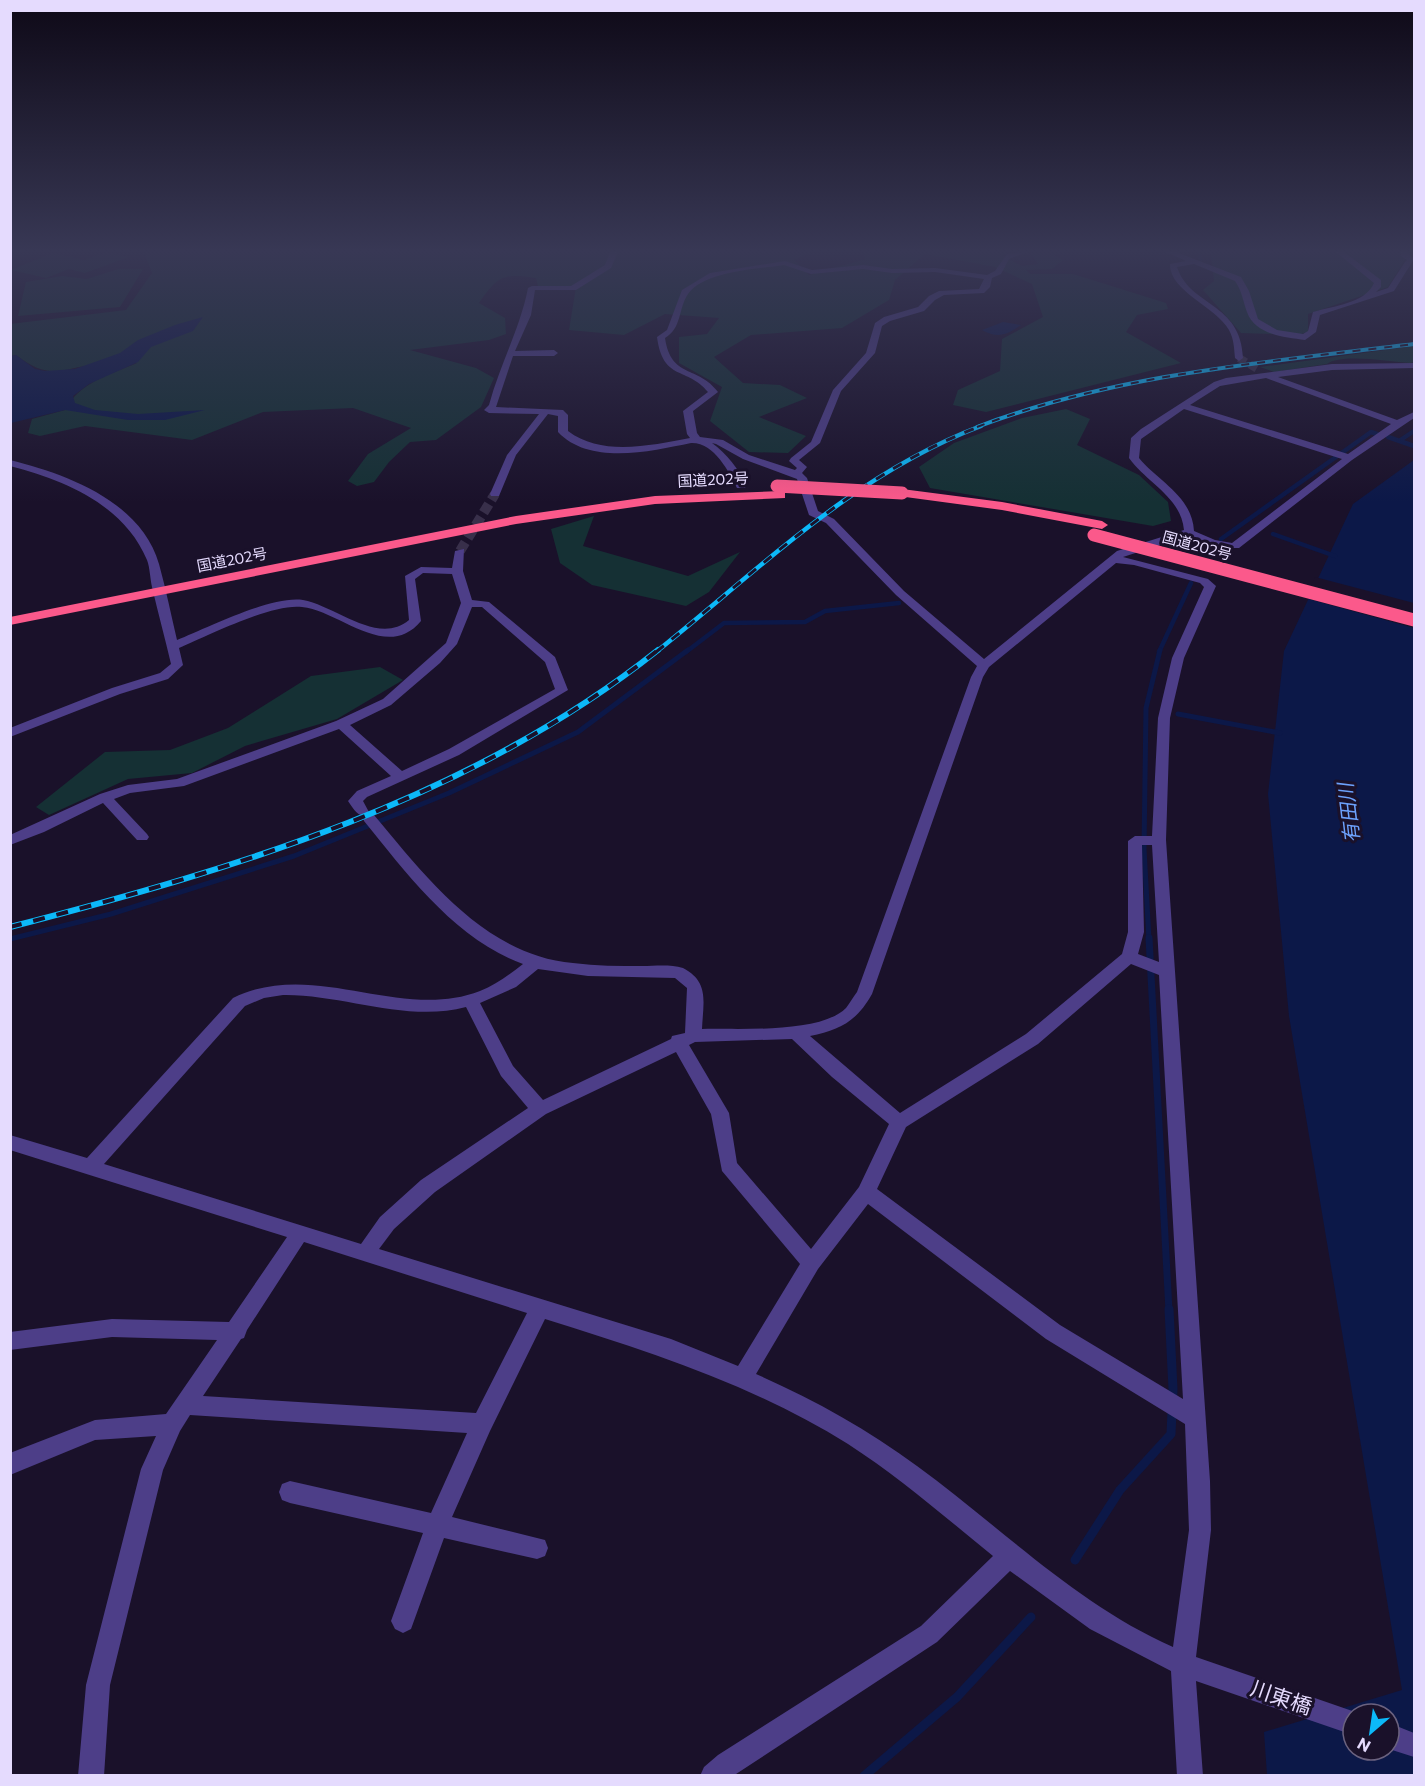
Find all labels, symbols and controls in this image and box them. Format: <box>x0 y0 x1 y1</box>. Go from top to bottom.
street label: 国道202号 <box>677 468 749 490</box>
street label: 国道202号 <box>1160 527 1234 563</box>
street label: 国道202号 <box>195 543 269 575</box>
water label: 有田川 <box>1332 780 1364 844</box>
street label: 川東橋 <box>1248 1675 1315 1719</box>
north arrow <box>1341 1702 1401 1762</box>
text: N <box>1354 1734 1373 1757</box>

